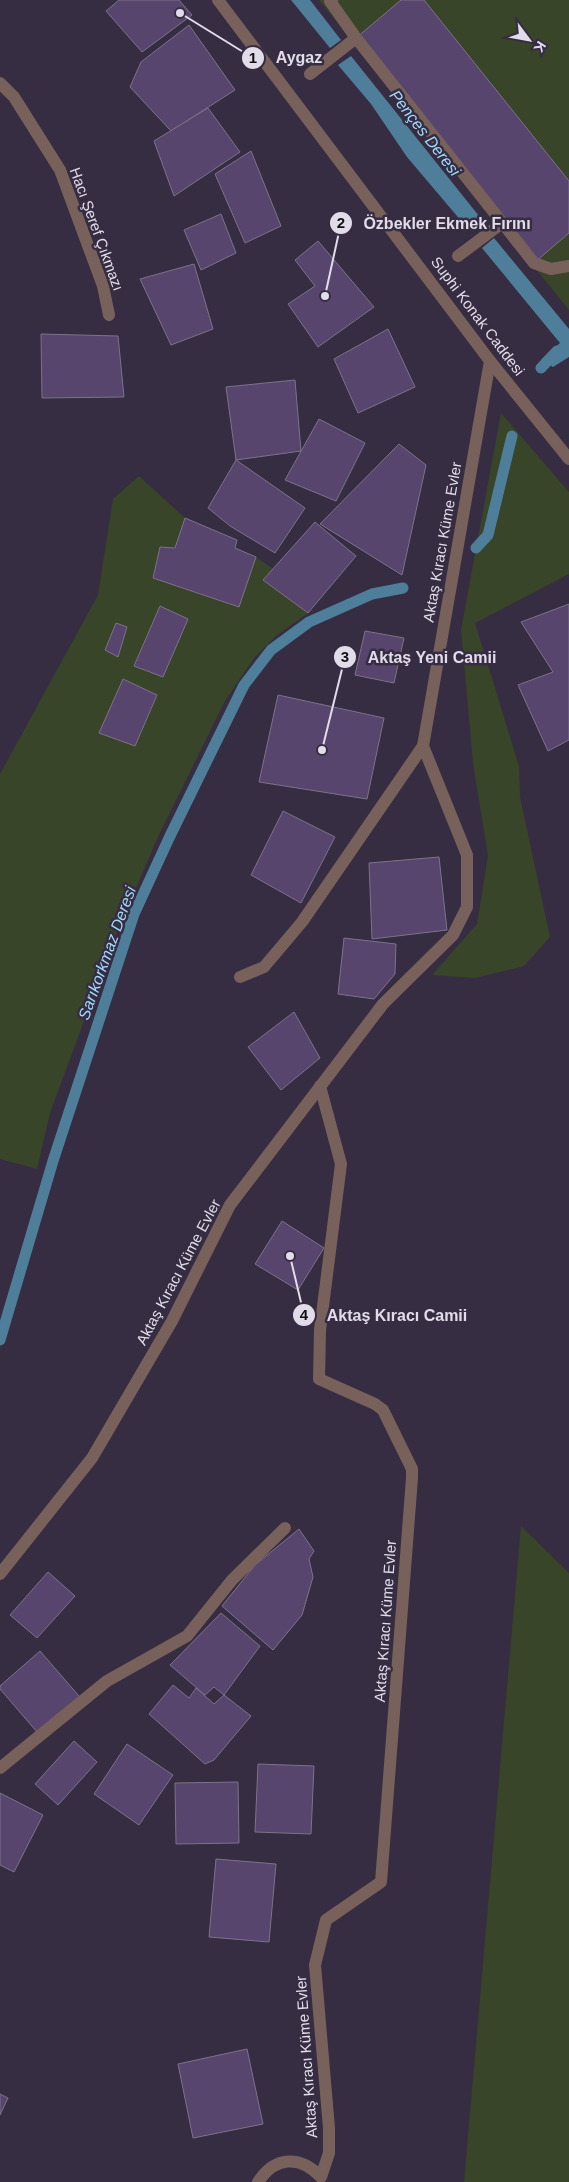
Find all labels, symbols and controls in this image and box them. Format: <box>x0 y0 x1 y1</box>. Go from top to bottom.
north arrow <box>504 15 554 65</box>
text: K <box>531 38 549 55</box>
callout: Aygaz <box>241 42 332 73</box>
text: 1 <box>249 49 257 66</box>
text: Aygaz <box>276 49 322 66</box>
water label: Pençes Deresi <box>386 87 464 180</box>
street label: Hacı Şeref Çıkmazı <box>67 165 127 293</box>
callout: Özbekler Ekmek Fırını <box>329 208 541 239</box>
text: 2 <box>337 214 345 231</box>
text: Özbekler Ekmek Fırını <box>363 214 531 232</box>
street label: Suphi Konak Caddesi <box>428 253 528 379</box>
street label: Aktaş Kıracı Küme Evler <box>420 460 464 624</box>
callout: Aktaş Yeni Camii <box>332 641 506 672</box>
text: 3 <box>341 648 349 665</box>
text: Aktaş Yeni Camii <box>368 649 496 666</box>
water label: Sarıkorkmaz Deresi <box>75 884 139 1022</box>
street label: Aktaş Kıracı Küme Evler <box>132 1196 224 1348</box>
callout: Aktaş Kıracı Camii <box>292 1300 477 1331</box>
text: 4 <box>300 1306 309 1323</box>
text: Aktaş Kıracı Camii <box>327 1307 467 1324</box>
street label: Aktaş Kıracı Küme Evler <box>371 1539 399 1703</box>
street label: Aktaş Kıracı Küme Evler <box>292 1975 320 2139</box>

